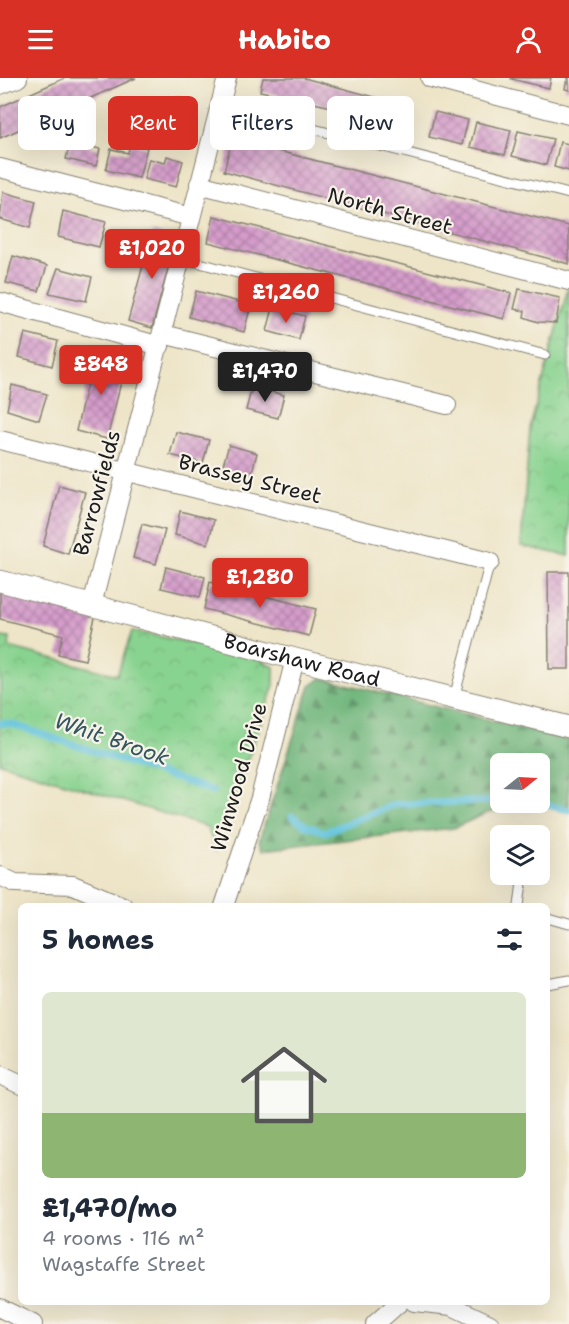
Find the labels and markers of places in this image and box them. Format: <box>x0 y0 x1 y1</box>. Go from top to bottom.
pin: £1,020 <box>103 229 201 280</box>
pin: £1,260 <box>237 273 335 324</box>
pin: £848 <box>65 345 137 396</box>
pin: £1,470 <box>216 352 314 403</box>
pin: £1,280 <box>211 558 309 609</box>

